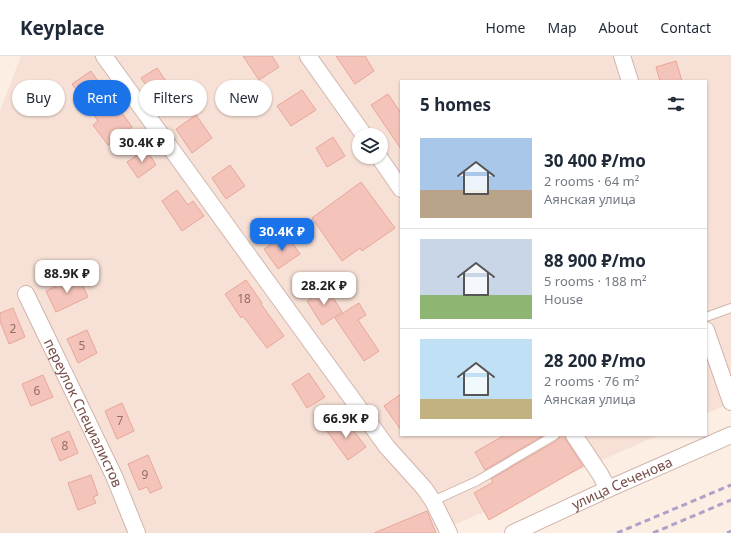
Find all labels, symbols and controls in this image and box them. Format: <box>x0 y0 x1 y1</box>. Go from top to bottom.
text: Keyplace <box>20 15 105 41</box>
text: Home <box>486 18 525 37</box>
text: Map <box>547 18 577 37</box>
text: About <box>599 18 638 37</box>
text: Contact <box>660 18 711 37</box>
chip: Buy <box>12 80 65 116</box>
chip: Rent <box>73 80 131 116</box>
chip: Filters <box>139 80 207 116</box>
chip: New <box>215 80 272 116</box>
text: 5 homes <box>420 93 491 116</box>
icon: filters <box>665 93 687 115</box>
map controls <box>352 128 388 164</box>
button: layers <box>352 128 388 164</box>
pin: 30.4K ₽ <box>105 129 179 163</box>
text: 30.4K ₽ <box>119 133 165 151</box>
text: 30 400 ₽/mo <box>544 149 646 172</box>
icon: home <box>452 154 500 202</box>
text: 2 rooms · 64 m² <box>544 172 639 190</box>
text: Аянская улица <box>544 190 636 208</box>
pin: 30.4K ₽ <box>245 218 319 252</box>
text: 30.4K ₽ <box>259 222 305 240</box>
text: 88 900 ₽/mo <box>544 249 646 272</box>
icon: home <box>452 255 500 303</box>
pin: 88.9K ₽ <box>30 260 104 294</box>
text: 88.9K ₽ <box>44 264 90 282</box>
pin: 28.2K ₽ <box>287 272 361 306</box>
text: 5 rooms · 188 m² <box>544 272 647 290</box>
text: 28.2K ₽ <box>301 276 347 294</box>
house number: 18 <box>237 290 251 307</box>
text: House <box>544 290 583 308</box>
house number: 2 <box>10 320 17 337</box>
street label: переулок Специалистов <box>40 335 128 490</box>
house number: 5 <box>79 337 86 354</box>
text: 28 200 ₽/mo <box>544 349 646 372</box>
icon: home <box>452 355 500 403</box>
text: 2 rooms · 76 m² <box>544 372 639 390</box>
house number: 6 <box>34 382 41 399</box>
text: Аянская улица <box>544 390 636 408</box>
pin: 66.9K ₽ <box>309 405 383 439</box>
text: 66.9K ₽ <box>323 409 369 427</box>
house number: 7 <box>117 412 124 429</box>
house number: 8 <box>62 437 69 454</box>
street label: улица Сеченова <box>568 452 675 514</box>
house number: 9 <box>142 466 149 483</box>

